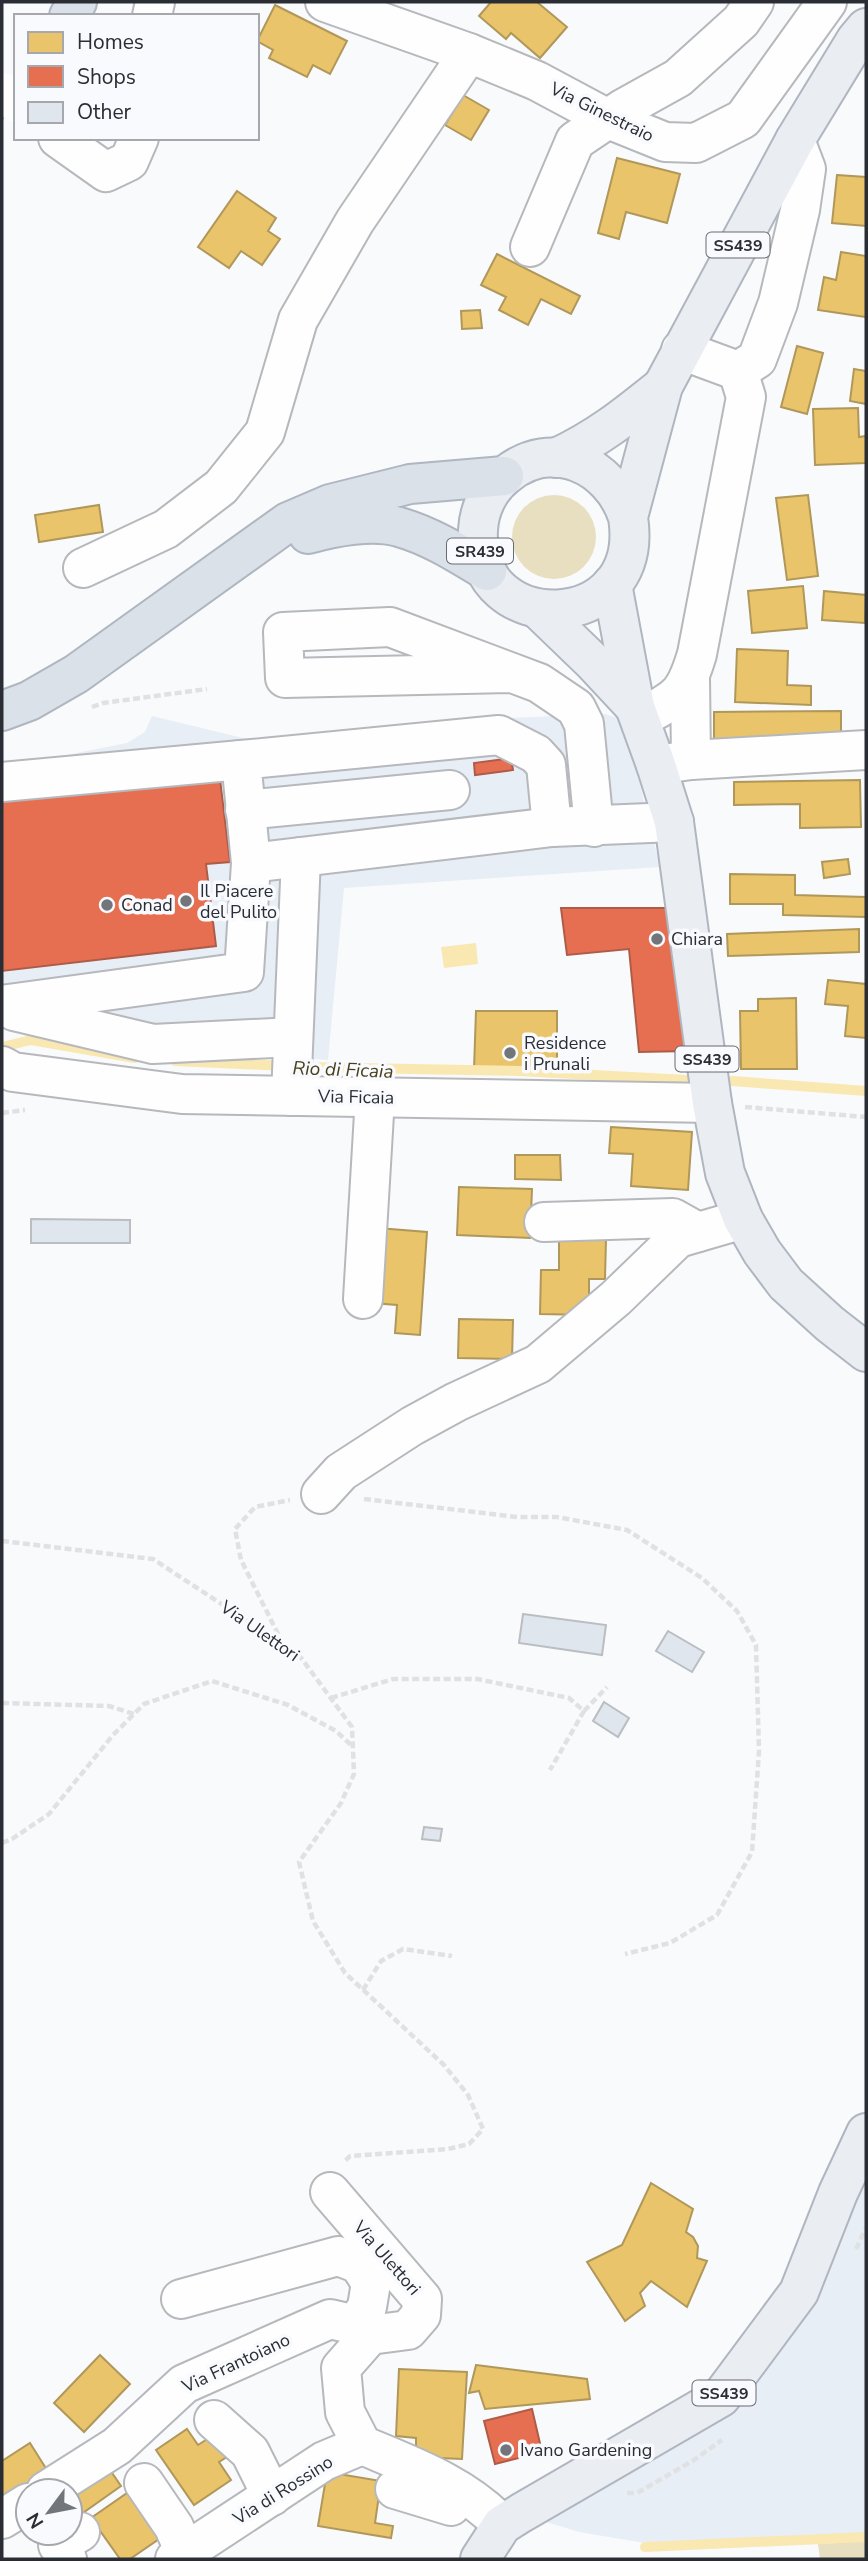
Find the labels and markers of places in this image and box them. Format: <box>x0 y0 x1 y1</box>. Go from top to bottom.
place label: Il Piacere del Pulito <box>200 879 277 924</box>
place label: Conad <box>121 893 173 917</box>
marker: Il Piacere del Pulito <box>178 893 194 909</box>
marker: Conad <box>99 897 115 913</box>
place label: Chiara <box>671 927 723 951</box>
marker: Chiara <box>649 931 665 947</box>
place label: Residence i Prunali <box>524 1031 606 1076</box>
marker: Residence i Prunali <box>502 1045 518 1061</box>
place label: Ivano Gardening <box>520 2438 652 2462</box>
marker: Ivano Gardening <box>498 2442 514 2458</box>

